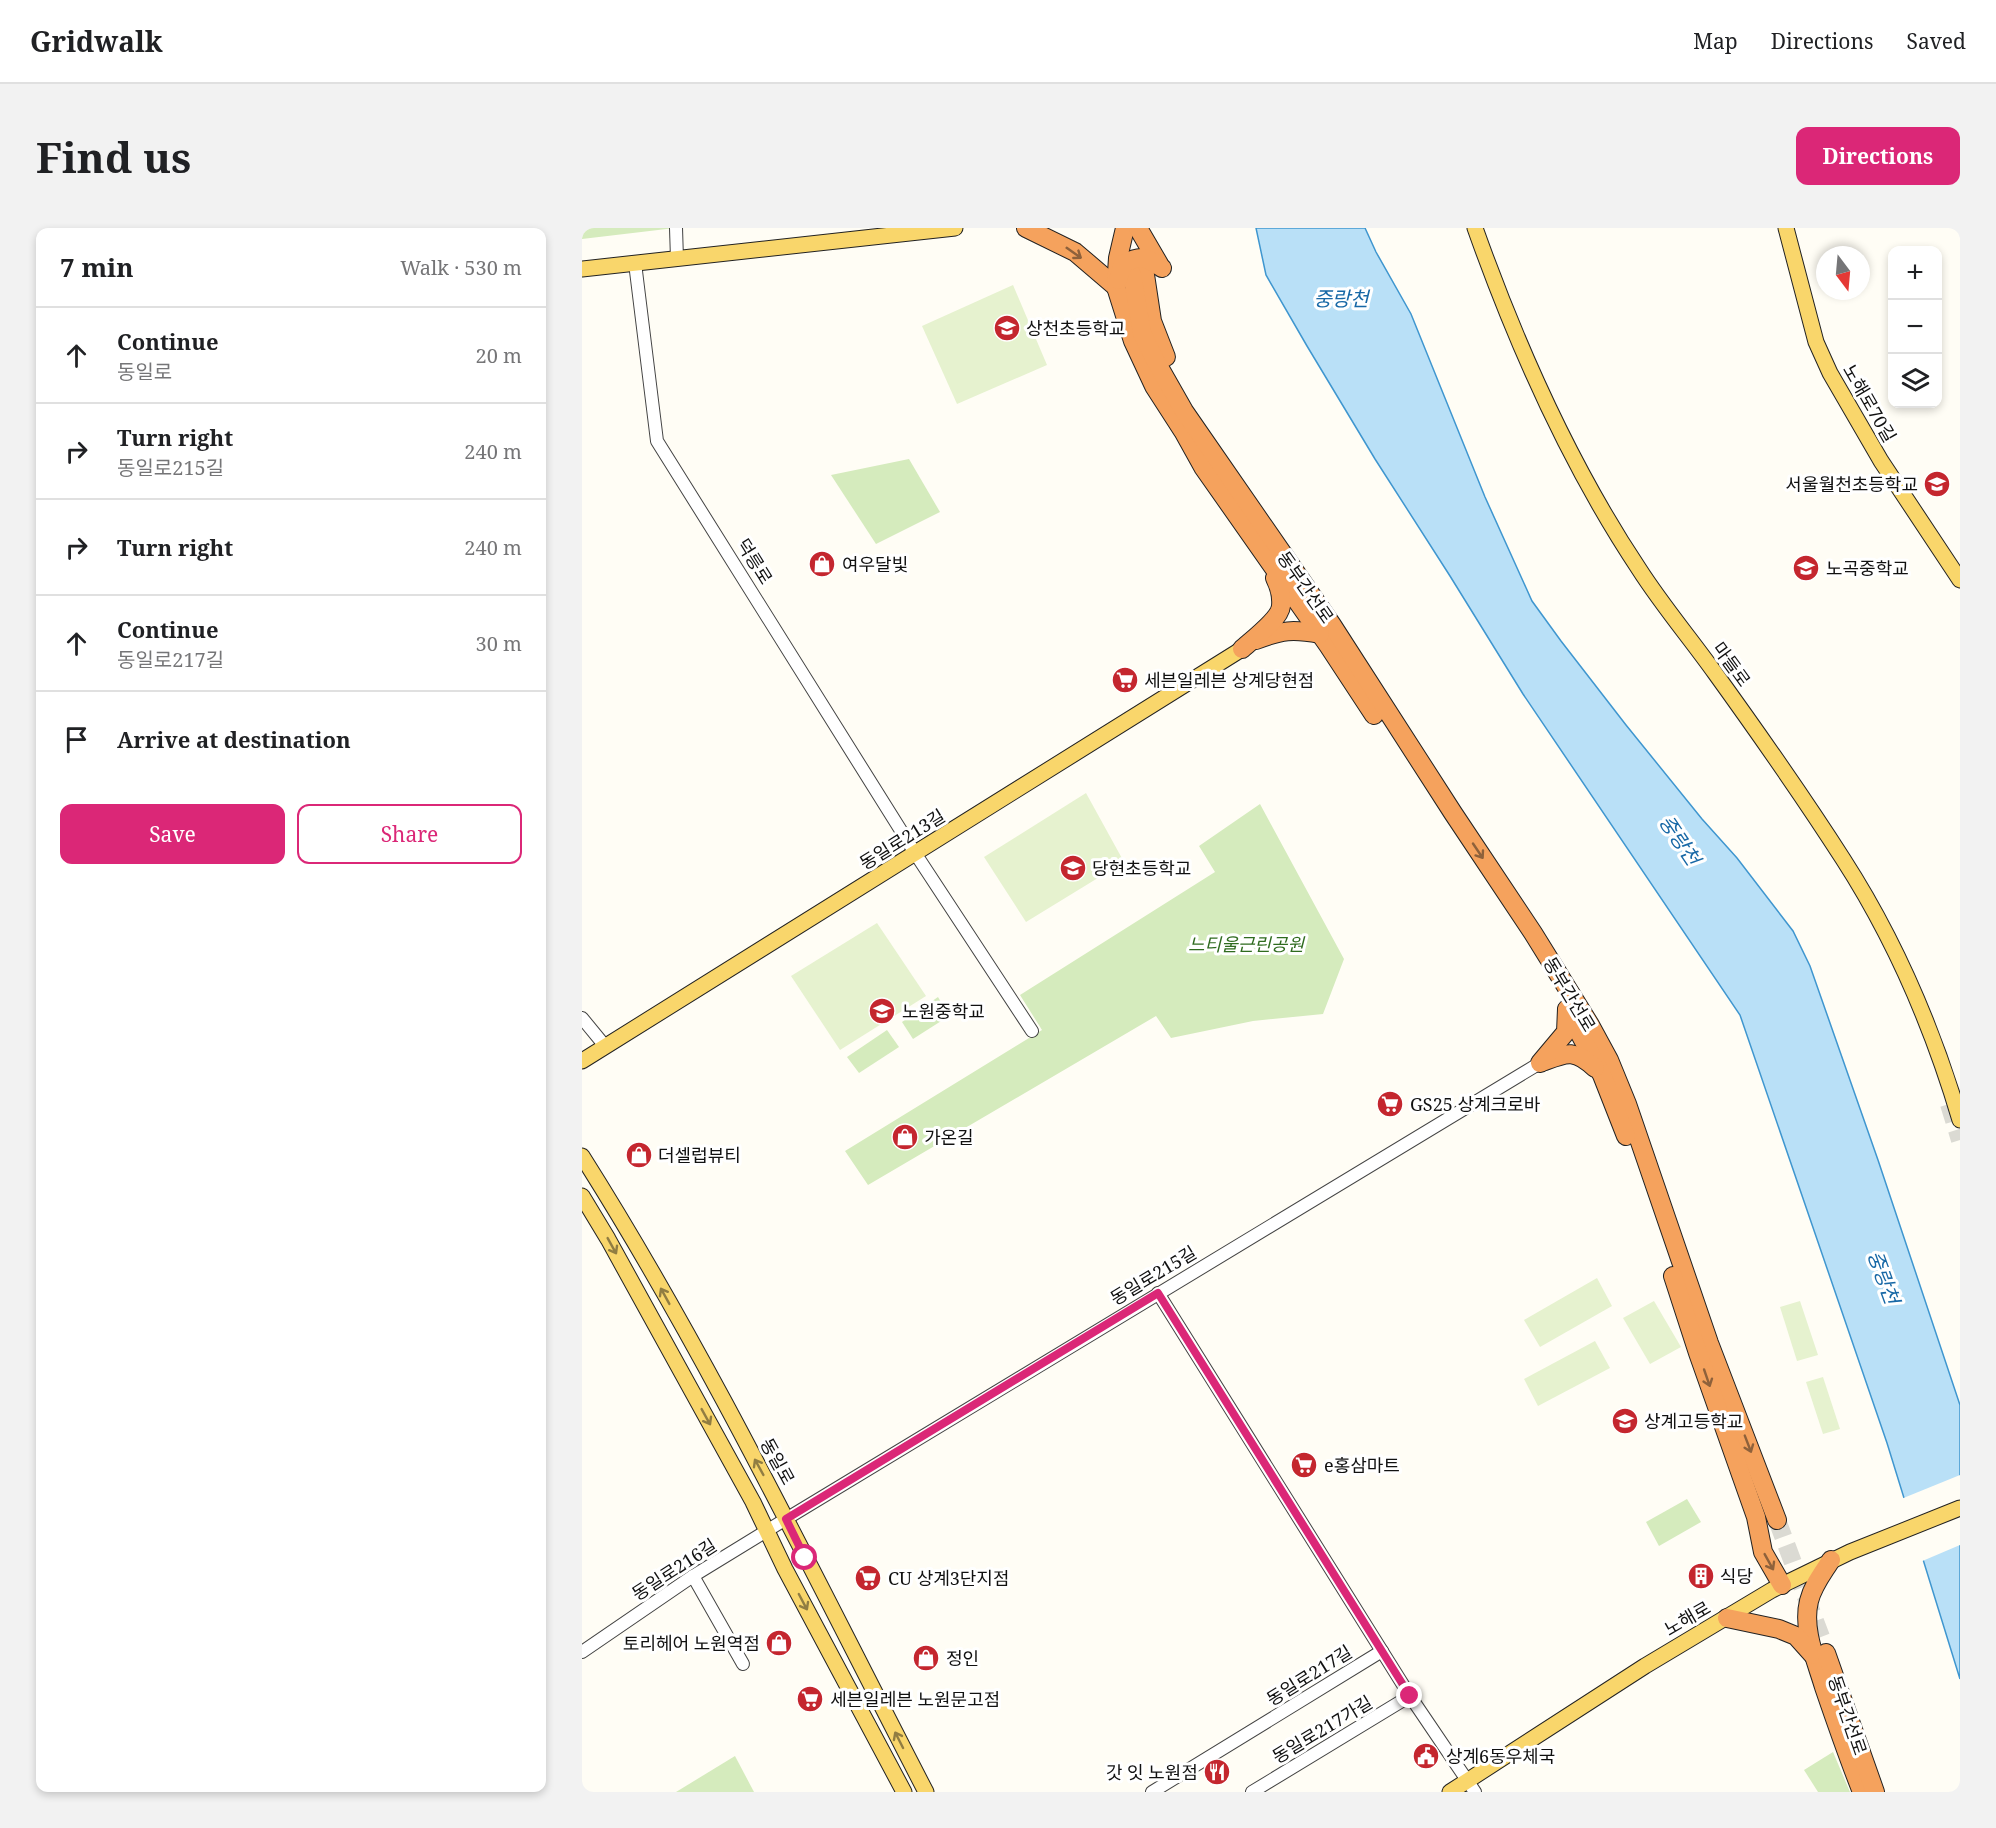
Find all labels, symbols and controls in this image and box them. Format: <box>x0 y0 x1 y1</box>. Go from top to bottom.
text: Gridwalk <box>30 22 163 60</box>
text: Map <box>1693 27 1738 55</box>
text: Directions <box>1771 27 1873 55</box>
text: Saved <box>1906 27 1966 55</box>
button: Directions <box>1796 127 1960 185</box>
text: Find us <box>36 128 191 185</box>
north arrow <box>1816 246 1870 300</box>
map controls <box>1888 246 1942 408</box>
button: + <box>1888 246 1942 300</box>
one-way arrow <box>1065 247 1082 259</box>
text: 7 min <box>60 249 134 285</box>
text: Walk · 530 m <box>400 254 522 281</box>
water label: 중랑천 <box>1313 285 1371 312</box>
button: − <box>1888 300 1942 354</box>
school or university icon: 상천초등학교 <box>992 313 1022 343</box>
place label: 상천초등학교 <box>1026 316 1125 340</box>
text: Continue <box>117 326 219 356</box>
icon: ahead <box>60 339 93 372</box>
text: 20 m <box>476 342 522 369</box>
button: layers <box>1888 354 1942 408</box>
text: 동일로 <box>117 358 172 385</box>
street label: 노해로70길 <box>1838 360 1902 446</box>
text: Turn right <box>117 422 233 452</box>
icon: right <box>60 435 93 468</box>
text: 240 m <box>464 438 522 465</box>
text: 동일로215길 <box>117 454 224 481</box>
school or university icon: 서울월천초등학교 <box>1922 469 1952 499</box>
place label: 서울월천초등학교 <box>1786 472 1918 496</box>
icon: right <box>60 531 93 564</box>
text: Turn right <box>117 532 233 562</box>
text: 240 m <box>464 534 522 561</box>
street label: 덕릉로 <box>732 534 778 588</box>
street label: 동부간선로 <box>1272 546 1340 628</box>
shop icon: 여우달빛 <box>807 549 837 579</box>
place label: 여우달빛 <box>842 552 908 576</box>
school or university icon: 노곡중학교 <box>1791 553 1821 583</box>
place label: 노곡중학교 <box>1826 556 1909 580</box>
text: Continue <box>117 614 219 644</box>
icon: ahead <box>60 627 93 660</box>
text: 30 m <box>476 630 522 657</box>
street label: 마들로 <box>1708 637 1756 691</box>
text: 동일로217길 <box>117 646 224 673</box>
supermarket icon: 세븐일레븐 상계당현점 <box>1110 665 1140 695</box>
place label: 세븐일레븐 상계당현점 <box>1144 668 1314 692</box>
icon: arrive <box>60 723 93 756</box>
text: Arrive at destination <box>117 724 351 754</box>
street label: 동일로213길 <box>855 803 949 875</box>
button: Save <box>60 804 285 864</box>
button: Share <box>297 804 522 864</box>
water label: 중랑천 <box>1653 810 1708 873</box>
one-way arrow <box>1472 842 1484 858</box>
school or university icon: 당현초등학교 <box>1058 853 1088 883</box>
place label: 당현초등학교 <box>1092 856 1191 880</box>
park label: 느티울근린공원 <box>1188 932 1305 956</box>
street label: 동부간선로 <box>1538 952 1602 1036</box>
school or university icon: 노원중학교 <box>867 996 897 1026</box>
place label: 노원중학교 <box>902 999 985 1023</box>
supermarket icon: GS25 상계크로바 <box>1375 1089 1405 1119</box>
place label: GS25 상계크로바 <box>1410 1092 1541 1116</box>
shop icon: 가온길 <box>890 1122 920 1152</box>
place label: 가온길 <box>924 1125 974 1149</box>
shop icon: 더셀럽뷰티 <box>624 1140 654 1170</box>
place label: 더셀럽뷰티 <box>658 1143 741 1167</box>
one-way arrow <box>606 1237 618 1254</box>
street label: 동일로215길 <box>1105 1240 1201 1310</box>
water label: 중랑천 <box>1862 1246 1907 1310</box>
one-way arrow <box>659 1288 670 1306</box>
one-way arrow <box>1702 1368 1713 1387</box>
school or university icon: 상계고등학교 <box>1610 1406 1640 1436</box>
one-way arrow <box>700 1408 712 1425</box>
place label: 상계고등학교 <box>1644 1409 1743 1433</box>
street label: 동일로 <box>755 1433 801 1489</box>
one-way arrow <box>1743 1434 1754 1453</box>
supermarket icon: e홍삼마트 <box>1289 1450 1319 1480</box>
place label: e홍삼마트 <box>1324 1453 1400 1477</box>
one-way arrow <box>753 1459 765 1476</box>
street label: 동일로216길 <box>627 1533 721 1605</box>
route start <box>791 1544 817 1570</box>
one-way arrow <box>1764 1553 1775 1571</box>
building icon: 식당 <box>1686 1561 1716 1591</box>
supermarket icon: CU 상계3단지점 <box>853 1563 883 1593</box>
place label: 식당 <box>1720 1564 1753 1588</box>
place label: CU 상계3단지점 <box>888 1566 1010 1590</box>
one-way arrow <box>797 1593 809 1610</box>
street label: 노해로 <box>1659 1595 1715 1641</box>
shop icon: 토리헤어 노원역점 <box>764 1628 794 1658</box>
place label: 토리헤어 노원역점 <box>623 1631 760 1655</box>
street label: 동일로217길 <box>1262 1639 1356 1711</box>
shop icon: 정인 <box>911 1643 941 1673</box>
place label: 정인 <box>946 1646 979 1670</box>
street label: 동부간선로 <box>1823 1672 1873 1758</box>
route end <box>1396 1682 1422 1708</box>
supermarket icon: 세븐일레븐 노원문고점 <box>795 1684 825 1714</box>
place label: 세븐일레븐 노원문고점 <box>830 1687 1000 1711</box>
street label: 동일로217가길 <box>1267 1690 1377 1768</box>
one-way arrow <box>893 1732 905 1749</box>
public building icon: 상계6동우체국 <box>1411 1741 1441 1771</box>
place label: 상계6동우체국 <box>1446 1744 1555 1768</box>
restaurant icon: 갓 잇 노원점 <box>1202 1757 1232 1787</box>
place label: 갓 잇 노원점 <box>1106 1760 1198 1784</box>

